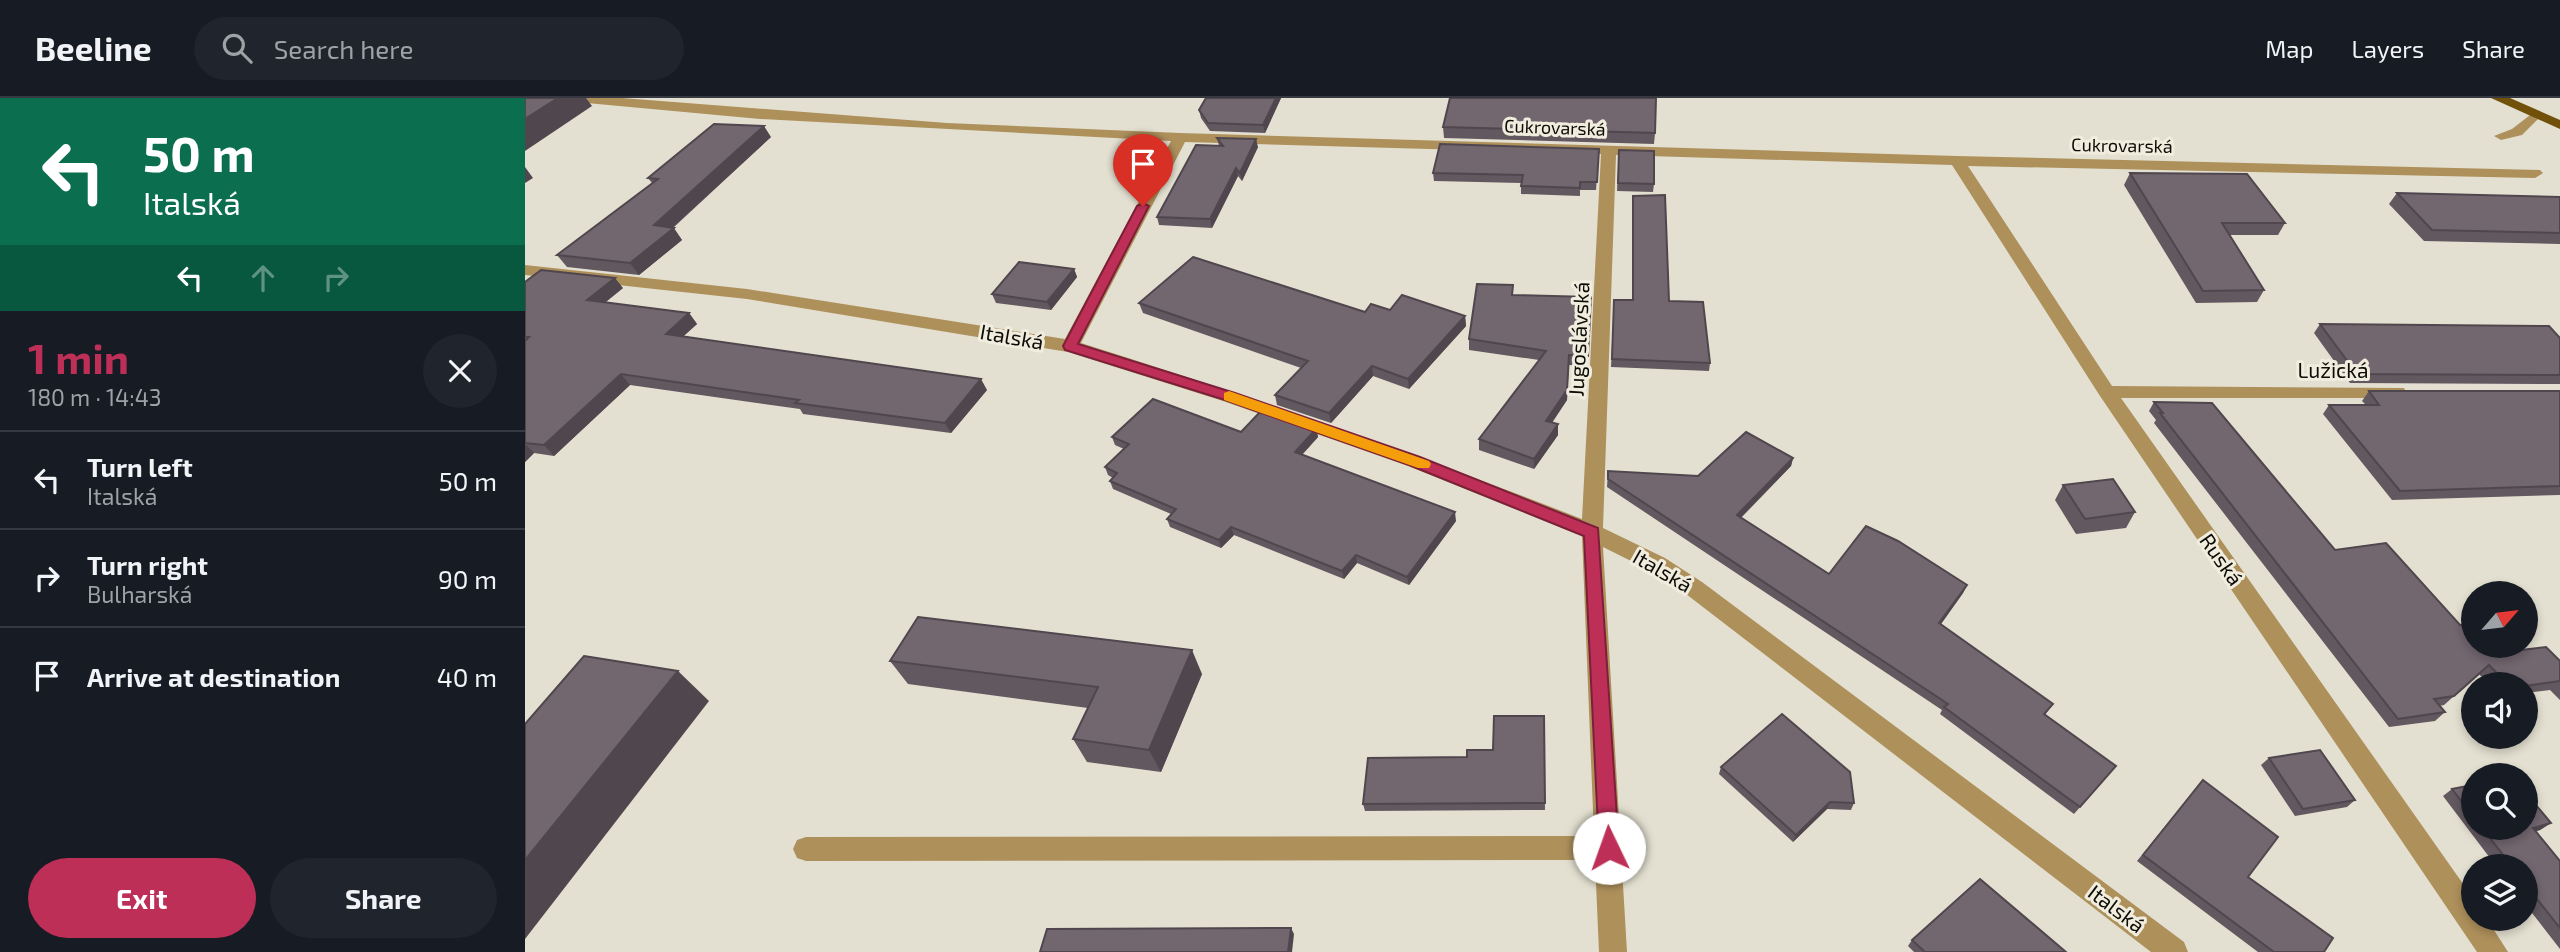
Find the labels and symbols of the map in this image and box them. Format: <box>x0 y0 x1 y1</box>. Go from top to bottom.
street label: Cukrovarská <box>1504 114 1606 140</box>
street label: Cukrovarská <box>2071 133 2173 157</box>
pin <box>1113 134 1173 206</box>
street label: Jugoslávská <box>1563 281 1593 397</box>
street label: Italská <box>978 318 1046 354</box>
street label: Lužická <box>2297 357 2369 382</box>
street label: Ruská <box>2195 528 2249 590</box>
street label: Italská <box>1629 543 1697 597</box>
north arrow <box>2461 581 2537 658</box>
position arrow <box>1572 811 1646 885</box>
street label: Italská <box>2084 879 2150 937</box>

